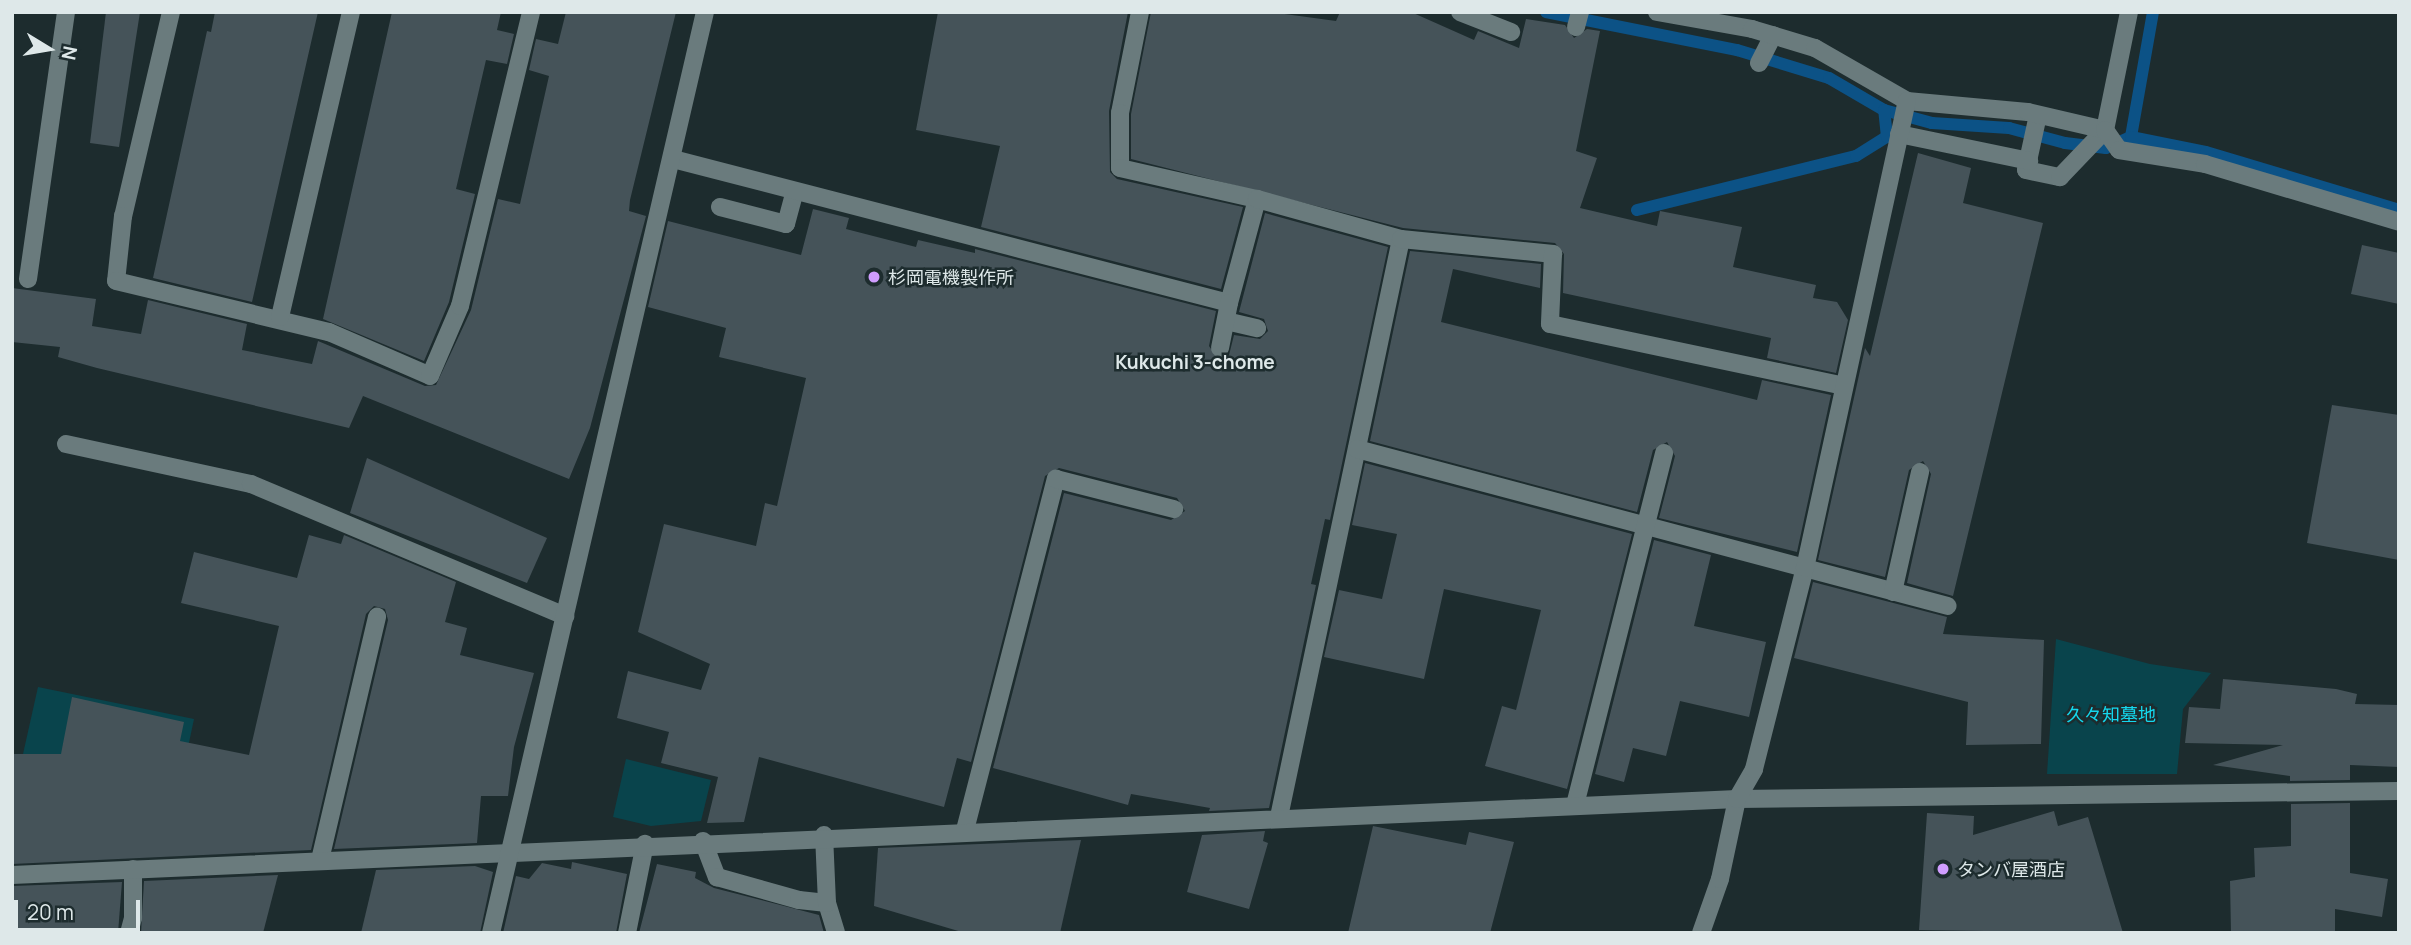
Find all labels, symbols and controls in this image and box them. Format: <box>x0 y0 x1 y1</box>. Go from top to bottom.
north arrow <box>14 14 84 84</box>
text: N <box>56 44 84 62</box>
place label: 杉岡電機製作所 <box>888 266 1014 288</box>
marker: 杉岡電機製作所 <box>866 269 882 285</box>
district label: Kukuchi 3-chome <box>1115 352 1275 374</box>
park label: 久々知墓地 <box>2066 703 2156 725</box>
place label: タンバ屋酒店 <box>1957 858 2065 880</box>
marker: タンバ屋酒店 <box>1935 861 1951 877</box>
scale bar <box>18 886 144 930</box>
text: 20 m <box>27 898 74 926</box>

